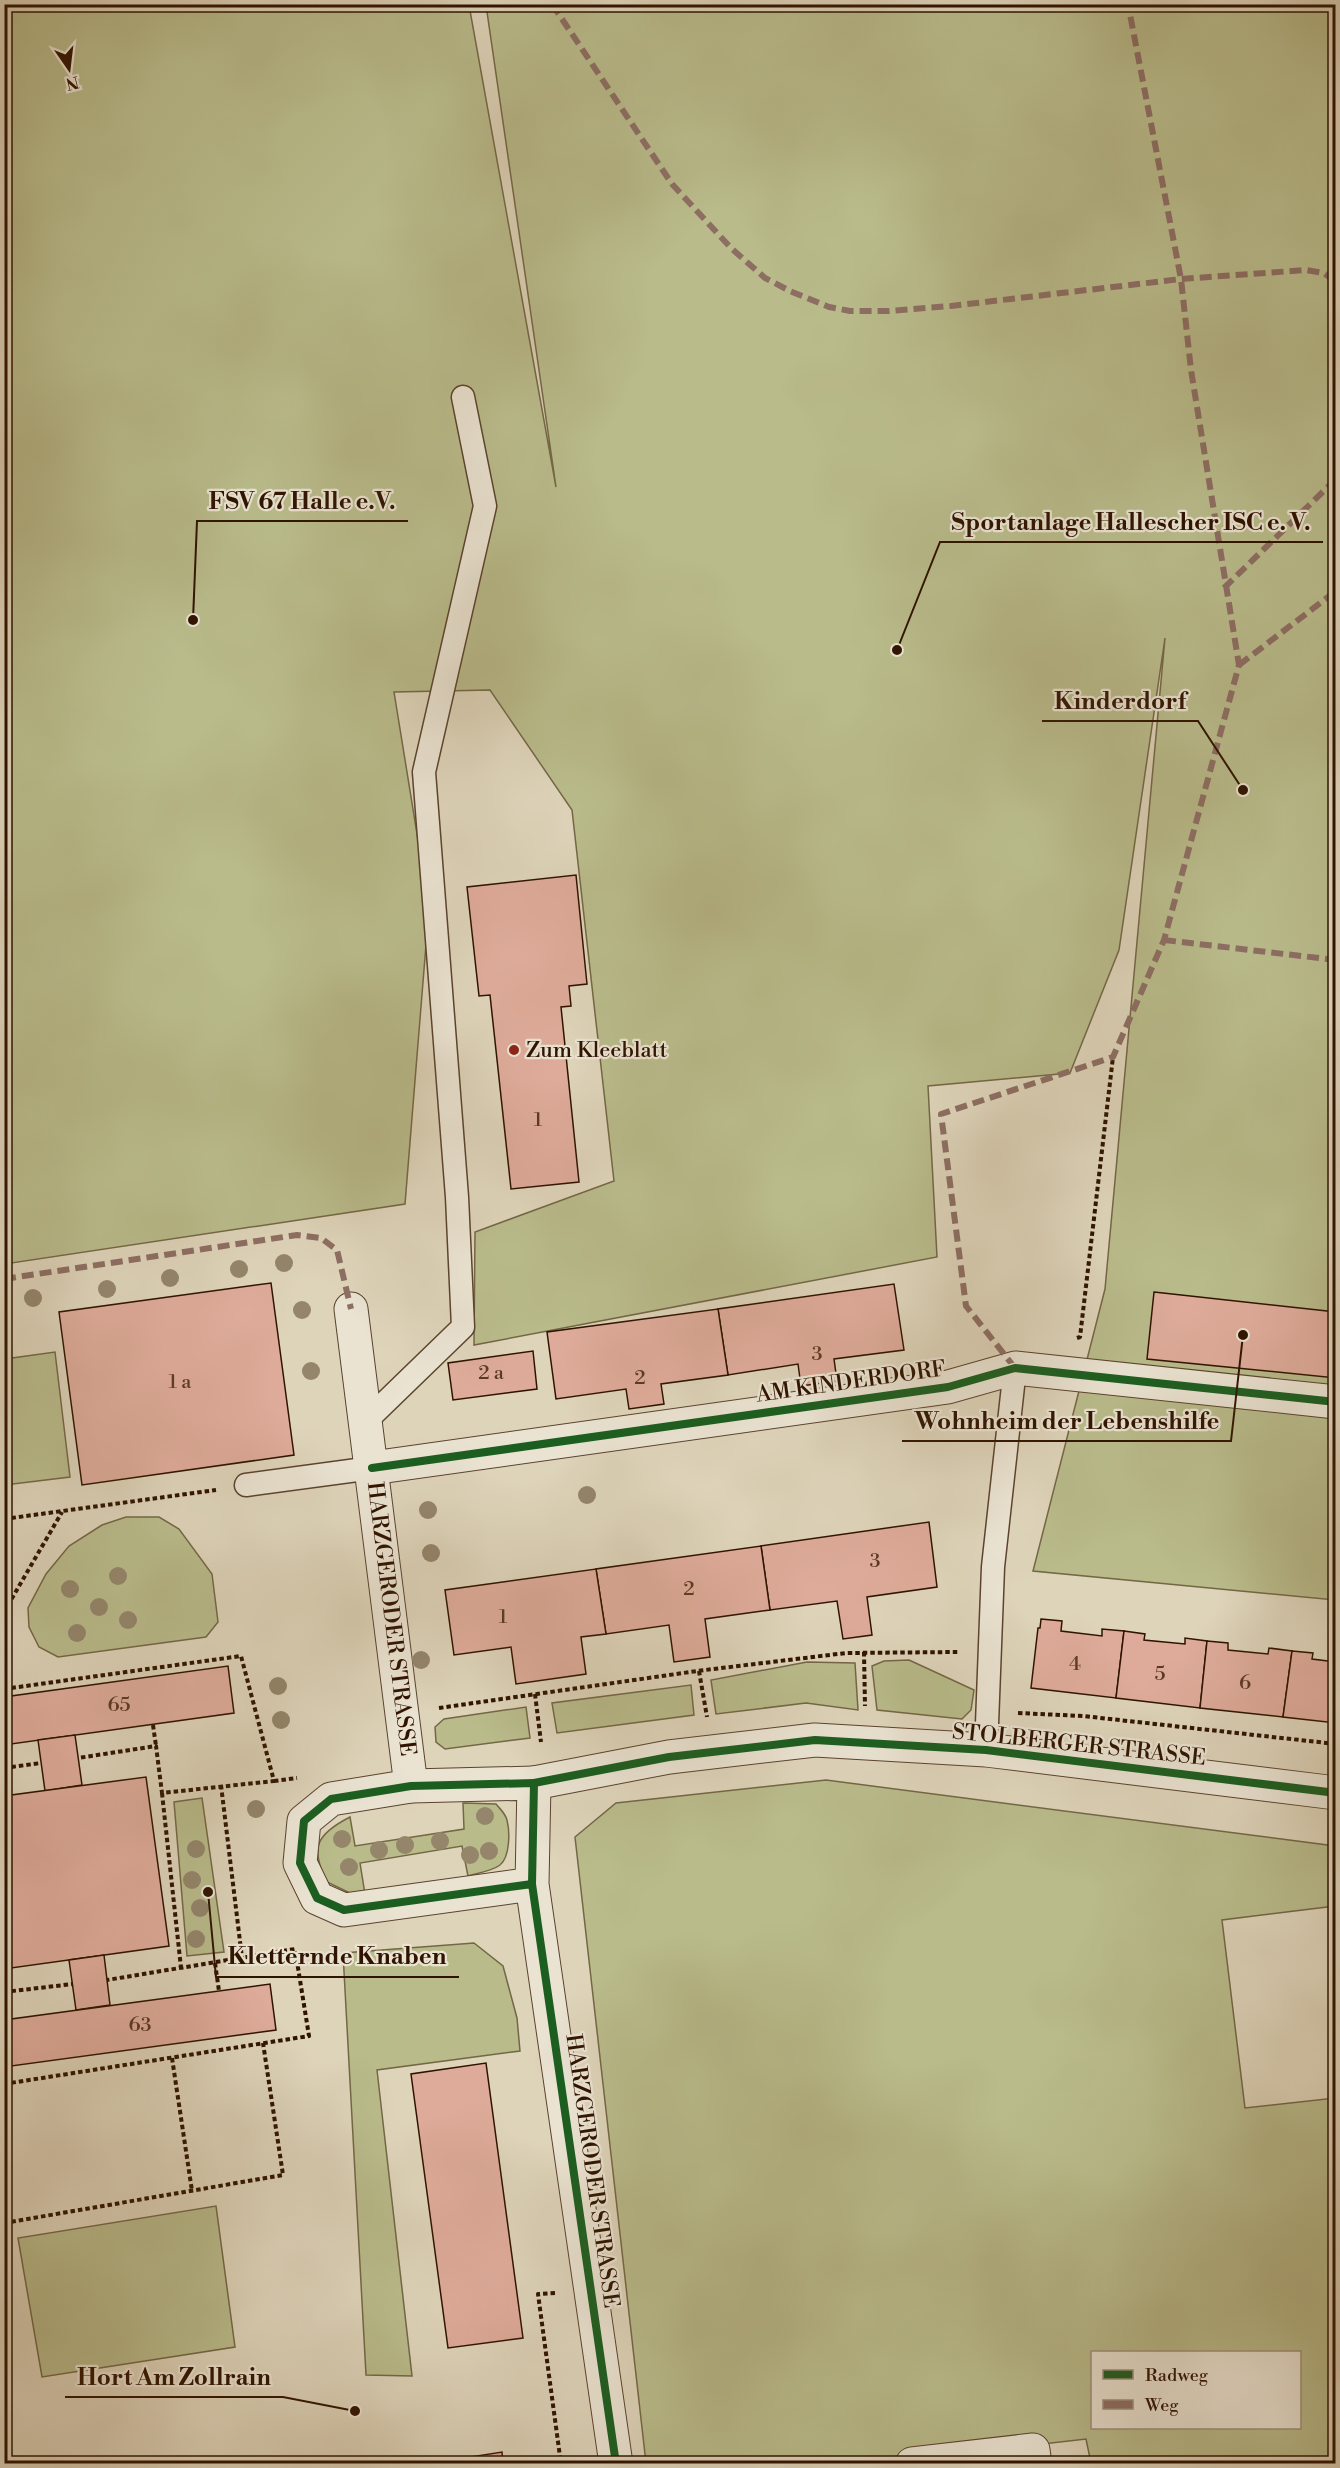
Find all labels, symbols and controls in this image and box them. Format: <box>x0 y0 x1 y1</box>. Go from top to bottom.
north arrow <box>39 39 99 99</box>
text: N <box>63 71 81 94</box>
callout: FSV 67 Halle e.V. <box>197 479 408 521</box>
text: FSV 67 Halle e.V. <box>208 487 396 517</box>
callout: Sportanlage Hallescher ISC e. V. <box>940 500 1323 542</box>
text: Sportanlage Hallescher ISC e. V. <box>951 508 1311 538</box>
callout: Kinderdorf <box>1042 679 1198 721</box>
text: Kinderdorf <box>1054 687 1189 717</box>
place label: Zum Kleeblatt <box>526 1037 667 1064</box>
marker: Zum Kleeblatt <box>507 1043 521 1057</box>
house number: 1 <box>534 1108 543 1133</box>
house number: 3 <box>811 1342 823 1367</box>
street label: AM KINDERDORF <box>753 1355 948 1409</box>
house number: 2 a <box>478 1361 505 1386</box>
house number: 2 <box>634 1366 646 1391</box>
house number: 1 a <box>169 1370 192 1395</box>
callout: Wohnheim der Lebenshilfe <box>902 1399 1231 1441</box>
text: Wohnheim der Lebenshilfe <box>914 1407 1220 1437</box>
street label: HARZGERODER STRASSE <box>361 1480 421 1758</box>
house number: 3 <box>869 1549 881 1574</box>
house number: 2 <box>683 1577 695 1602</box>
house number: 1 <box>499 1605 508 1630</box>
house number: 4 <box>1069 1652 1081 1677</box>
house number: 5 <box>1154 1662 1166 1687</box>
house number: 6 <box>1239 1671 1251 1696</box>
house number: 65 <box>107 1693 131 1718</box>
street label: STOLBERGER STRASSE <box>951 1718 1207 1772</box>
callout: Kletternde Knaben <box>216 1935 459 1977</box>
text: Kletternde Knaben <box>228 1942 447 1972</box>
house number: 63 <box>128 2013 152 2038</box>
street label: HARZGERODER STRASSE <box>559 2032 625 2310</box>
legend <box>1091 2351 1301 2429</box>
callout: Hort Am Zollrain <box>65 2355 283 2397</box>
text: Hort Am Zollrain <box>77 2363 271 2393</box>
text: Radweg <box>1145 2364 1209 2387</box>
text: Weg <box>1144 2394 1179 2417</box>

